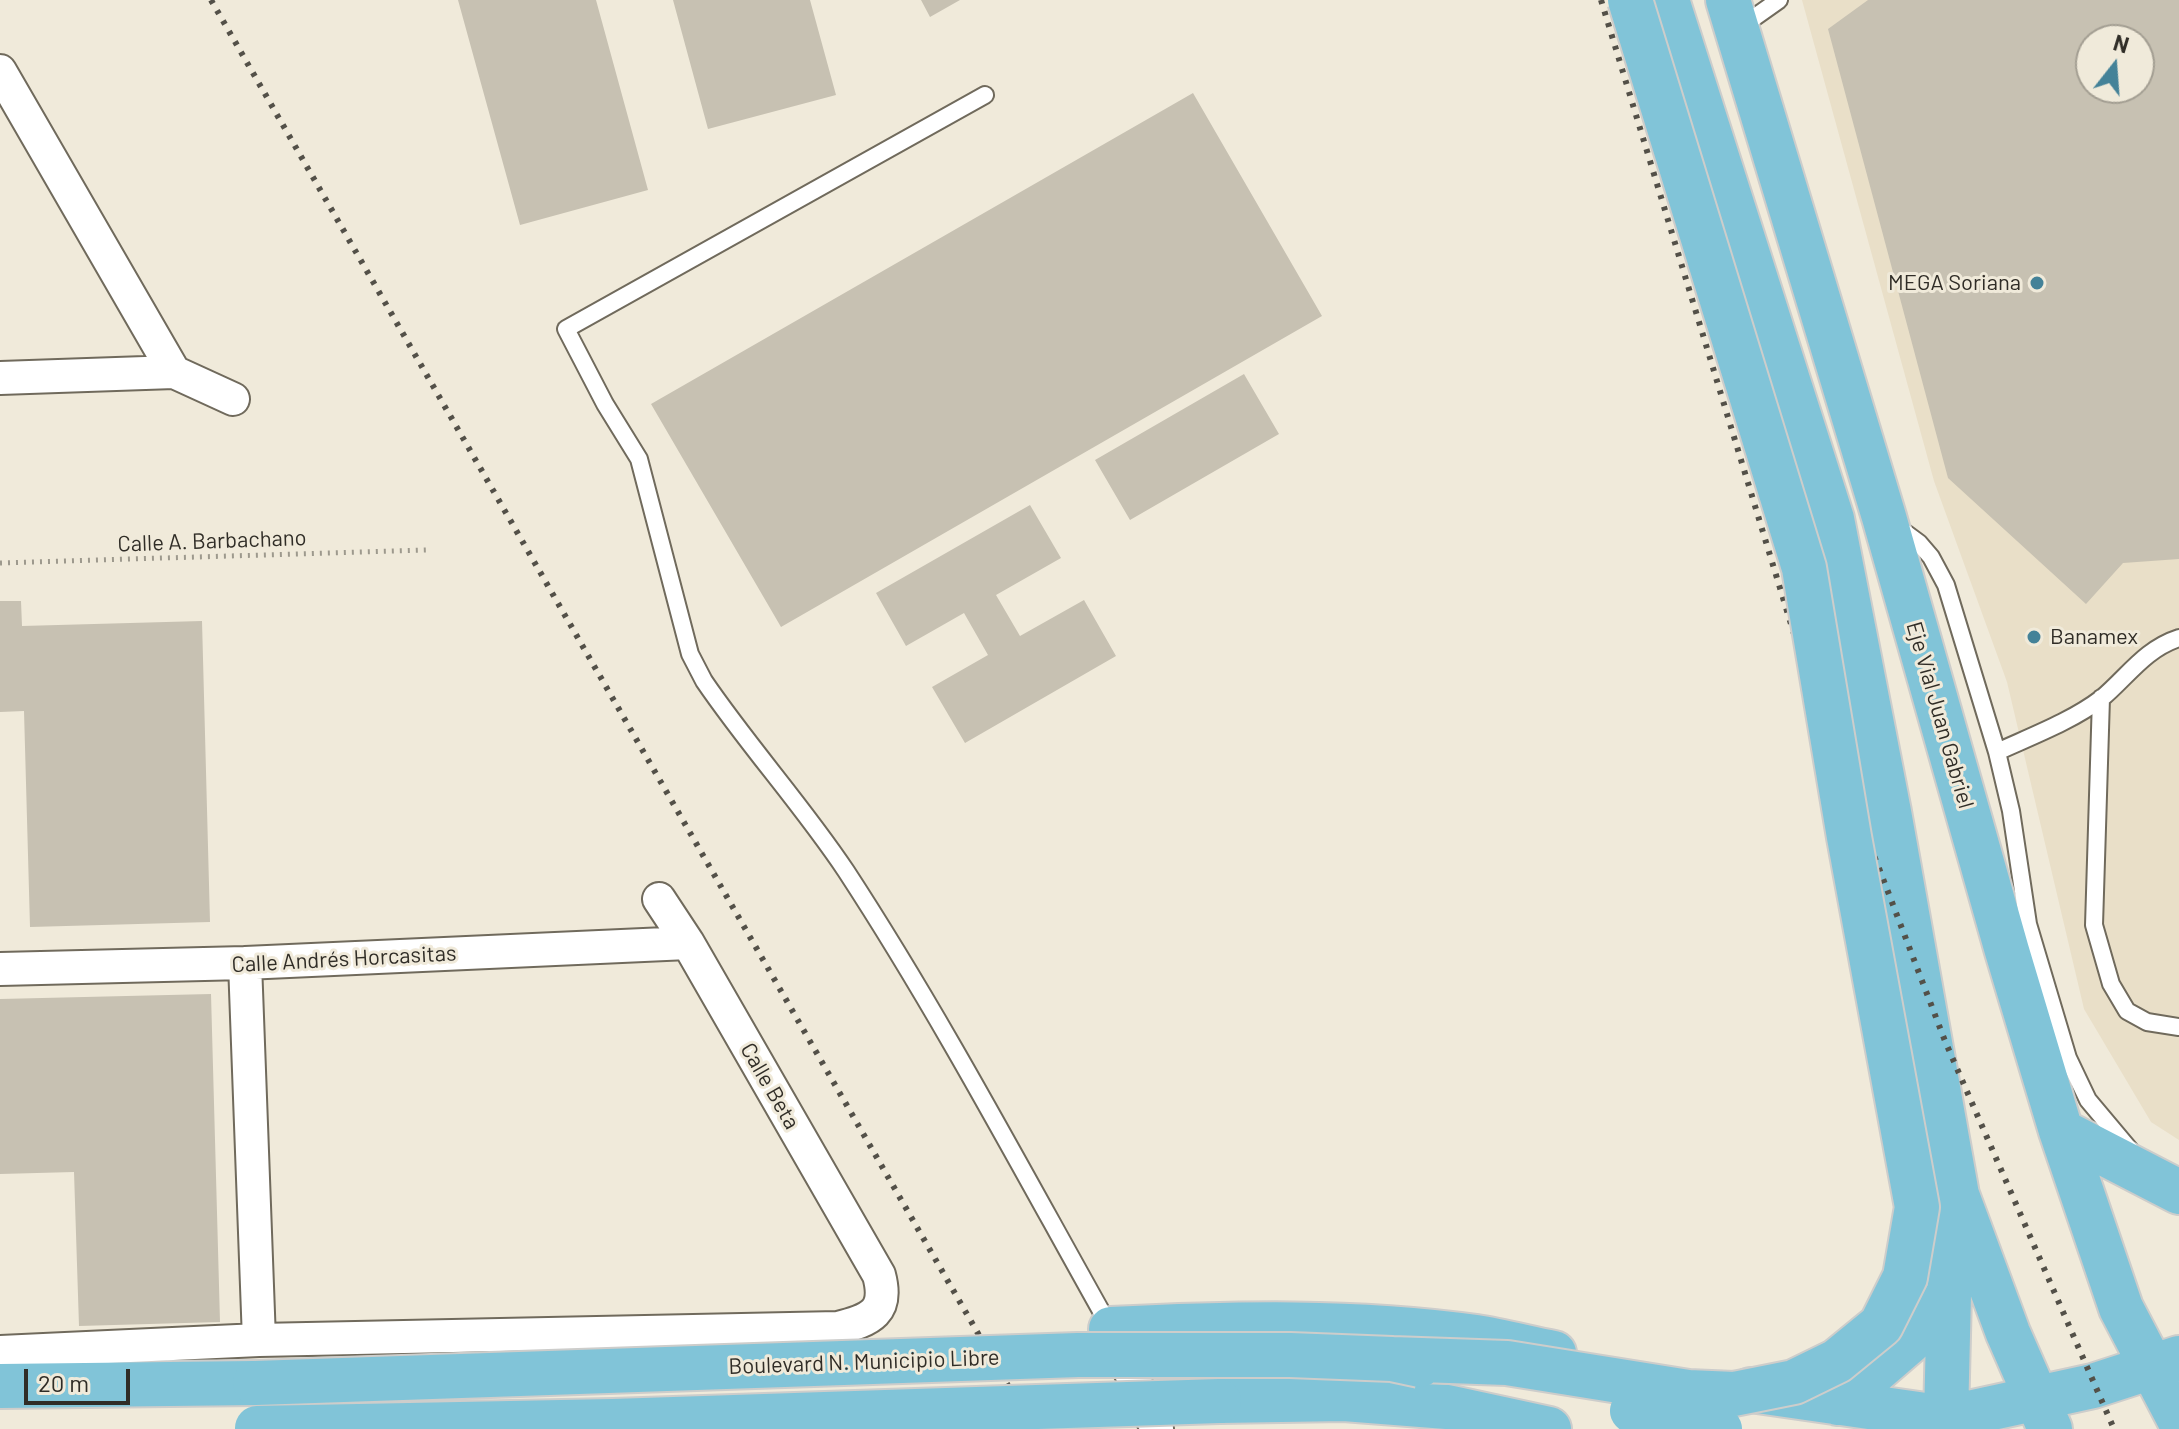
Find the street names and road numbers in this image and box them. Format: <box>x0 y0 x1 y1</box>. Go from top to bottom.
street label: Calle A. Barbachano <box>117 525 307 557</box>
street label: Eje Vial Juan Gabriel <box>1901 619 1979 811</box>
street label: Calle Andrés Horcasitas <box>231 940 457 978</box>
street label: Calle Beta <box>735 1038 805 1134</box>
street label: Boulevard N. Municipio Libre <box>728 1344 1000 1380</box>

